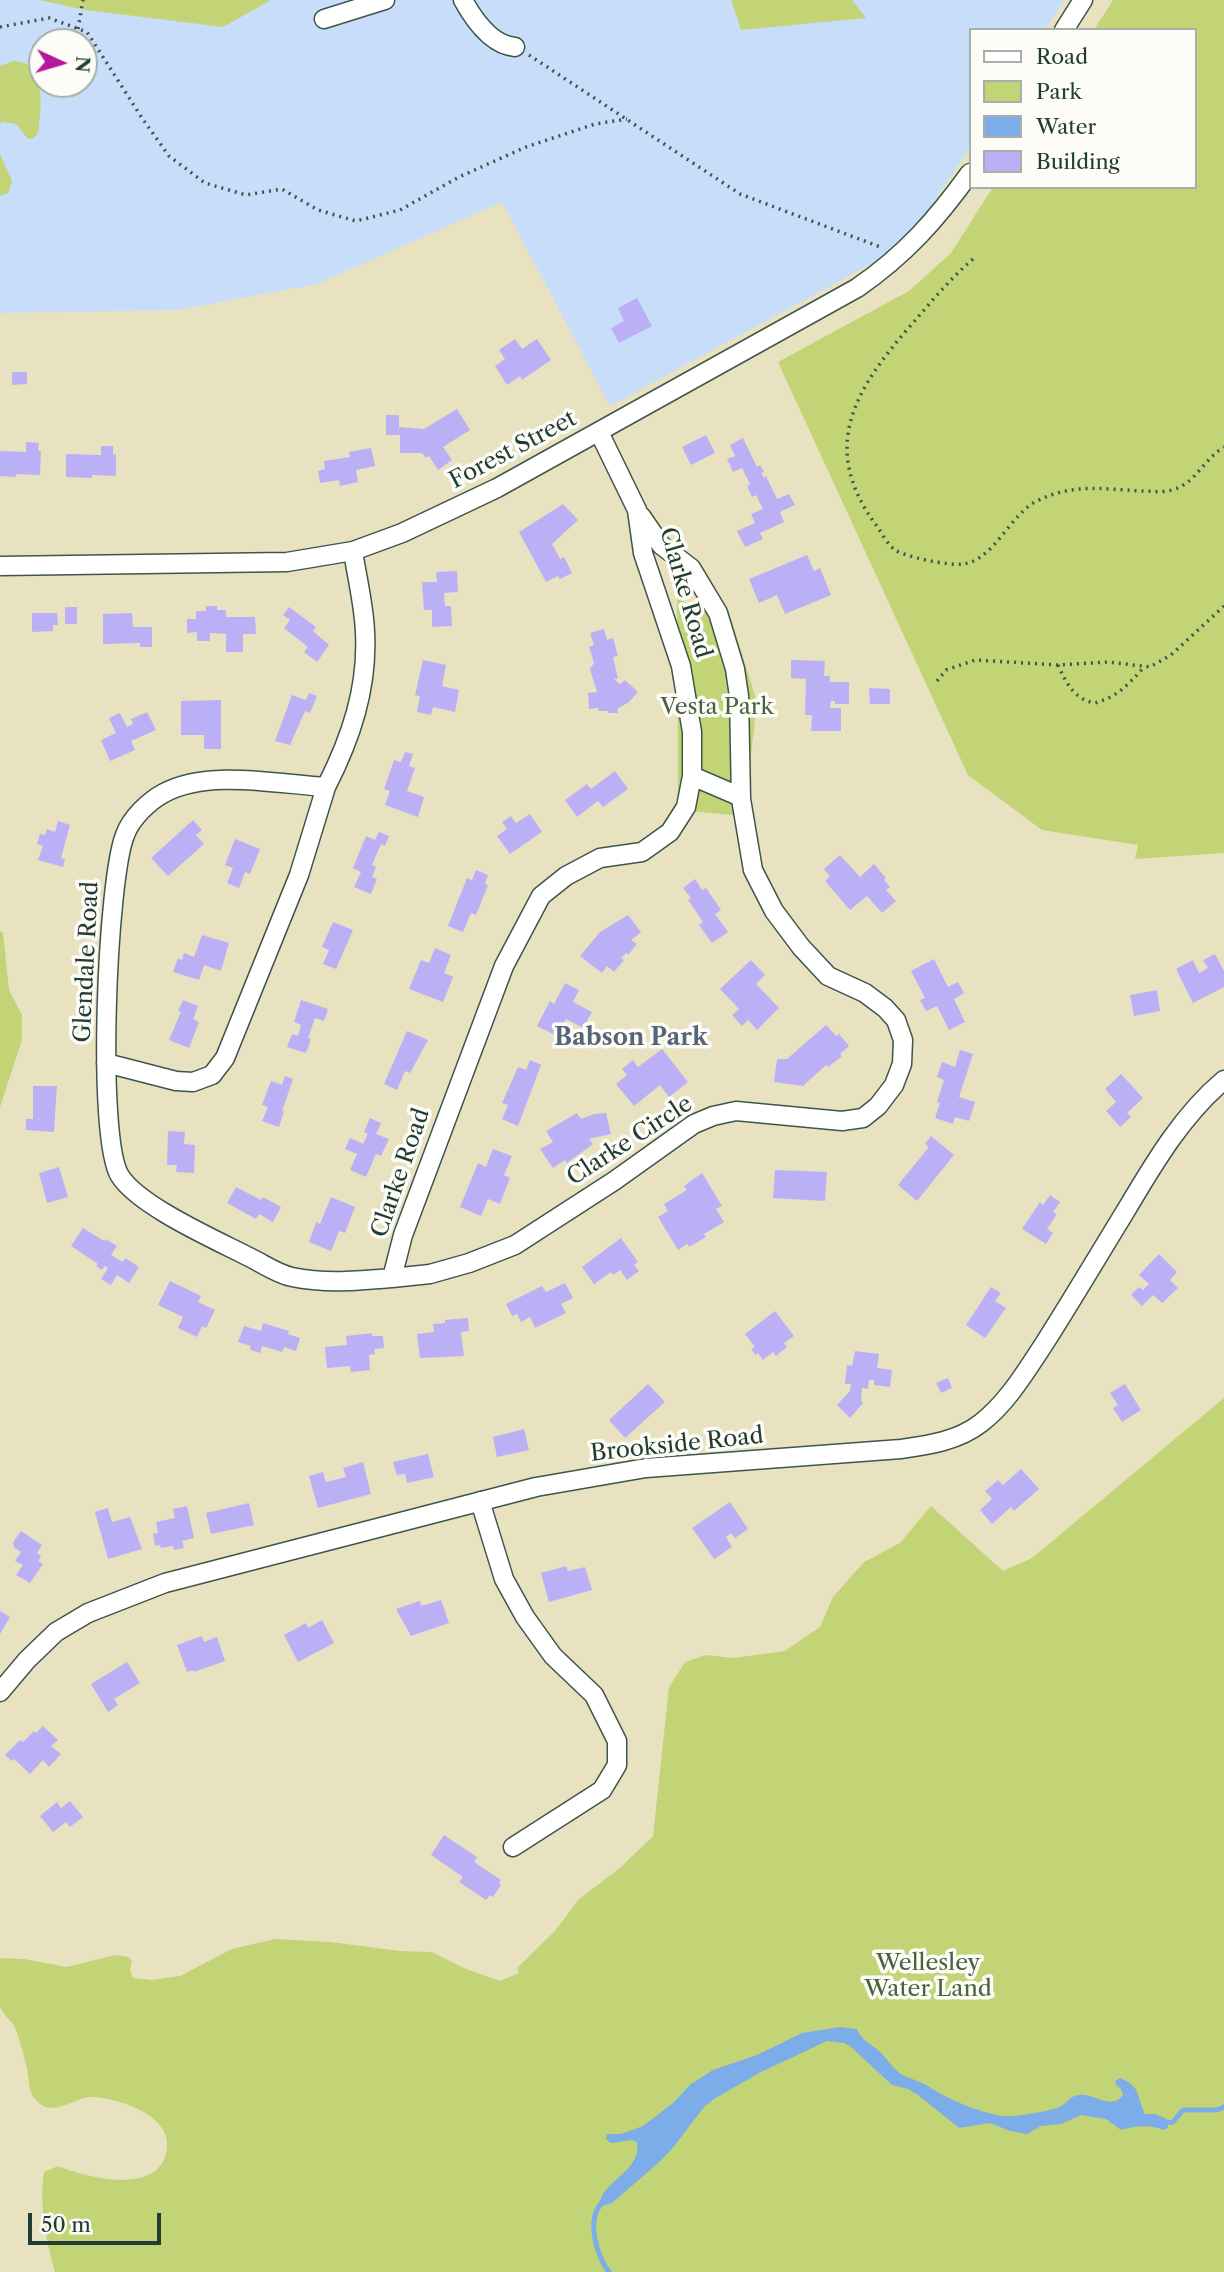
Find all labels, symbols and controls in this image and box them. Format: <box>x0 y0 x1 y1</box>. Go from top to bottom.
north arrow <box>28 28 98 98</box>
legend <box>968 28 1196 189</box>
text: Road <box>1036 44 1088 69</box>
text: N <box>70 55 95 73</box>
text: Park <box>1036 79 1082 104</box>
text: Water <box>1036 114 1096 139</box>
text: Building <box>1036 149 1120 174</box>
street label: Forest Street <box>445 405 581 495</box>
street label: Clarke Road <box>653 524 717 662</box>
park label: Vesta Park <box>660 693 774 721</box>
street label: Glendale Road <box>69 881 105 1043</box>
district label: Babson Park <box>554 1024 708 1052</box>
street label: Clarke Circle <box>562 1090 698 1192</box>
street label: Clarke Road <box>366 1105 436 1241</box>
street label: Brookside Road <box>589 1422 765 1468</box>
park label: Wellesley Water Land <box>864 1949 992 2003</box>
scale bar <box>32 2198 164 2242</box>
text: 50 m <box>41 2212 91 2237</box>

